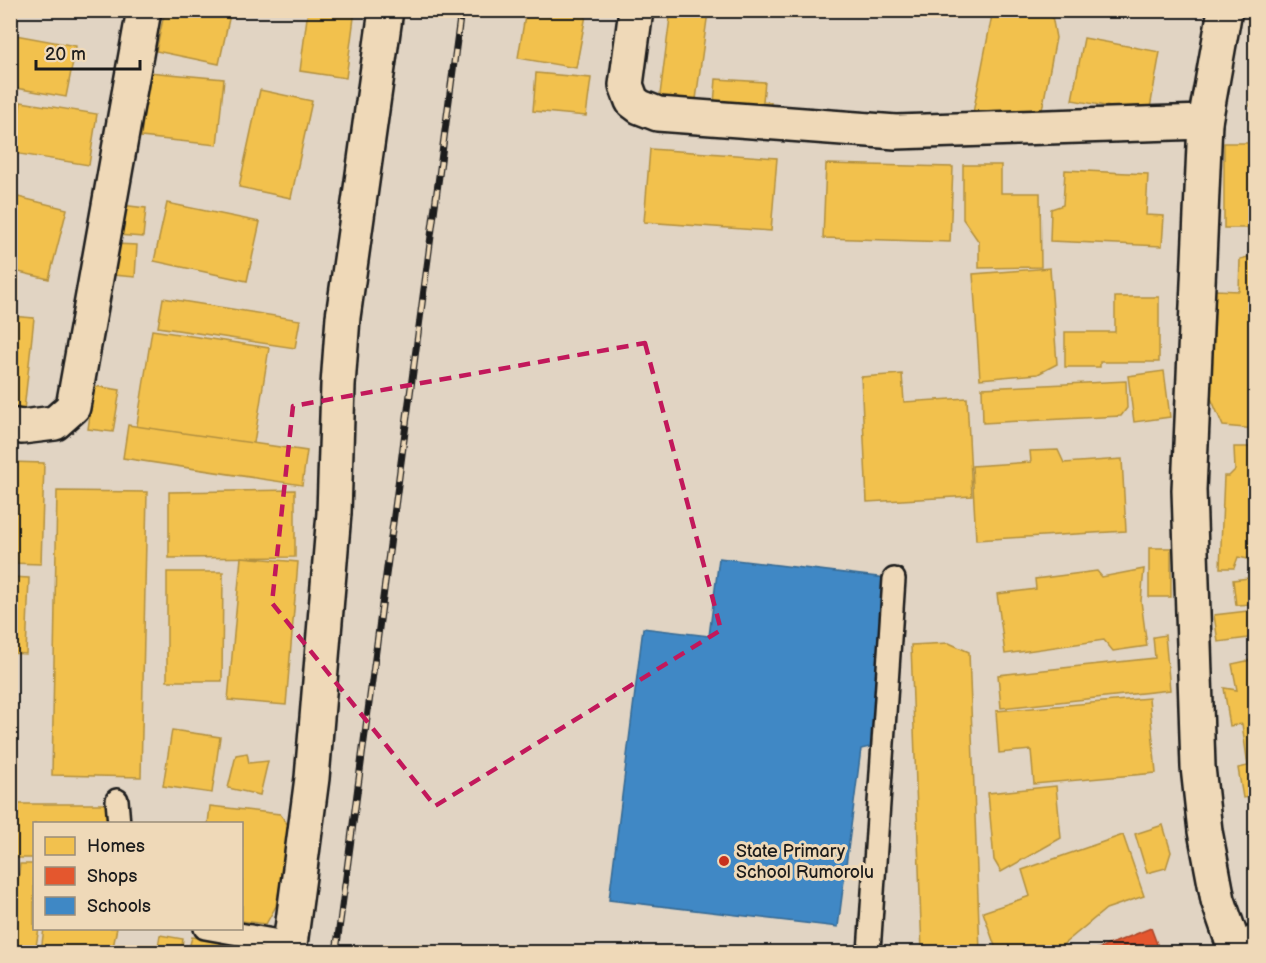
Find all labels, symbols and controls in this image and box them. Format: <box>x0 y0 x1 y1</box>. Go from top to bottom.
scale bar <box>36 33 140 71</box>
text: 20 m <box>45 44 86 65</box>
legend <box>33 822 243 930</box>
text: Homes <box>87 836 145 857</box>
place label: State Primary School Rumorolu <box>736 841 874 883</box>
marker: State Primary School Rumorolu <box>717 854 731 868</box>
text: Shops <box>87 866 138 887</box>
text: Schools <box>87 896 151 917</box>

